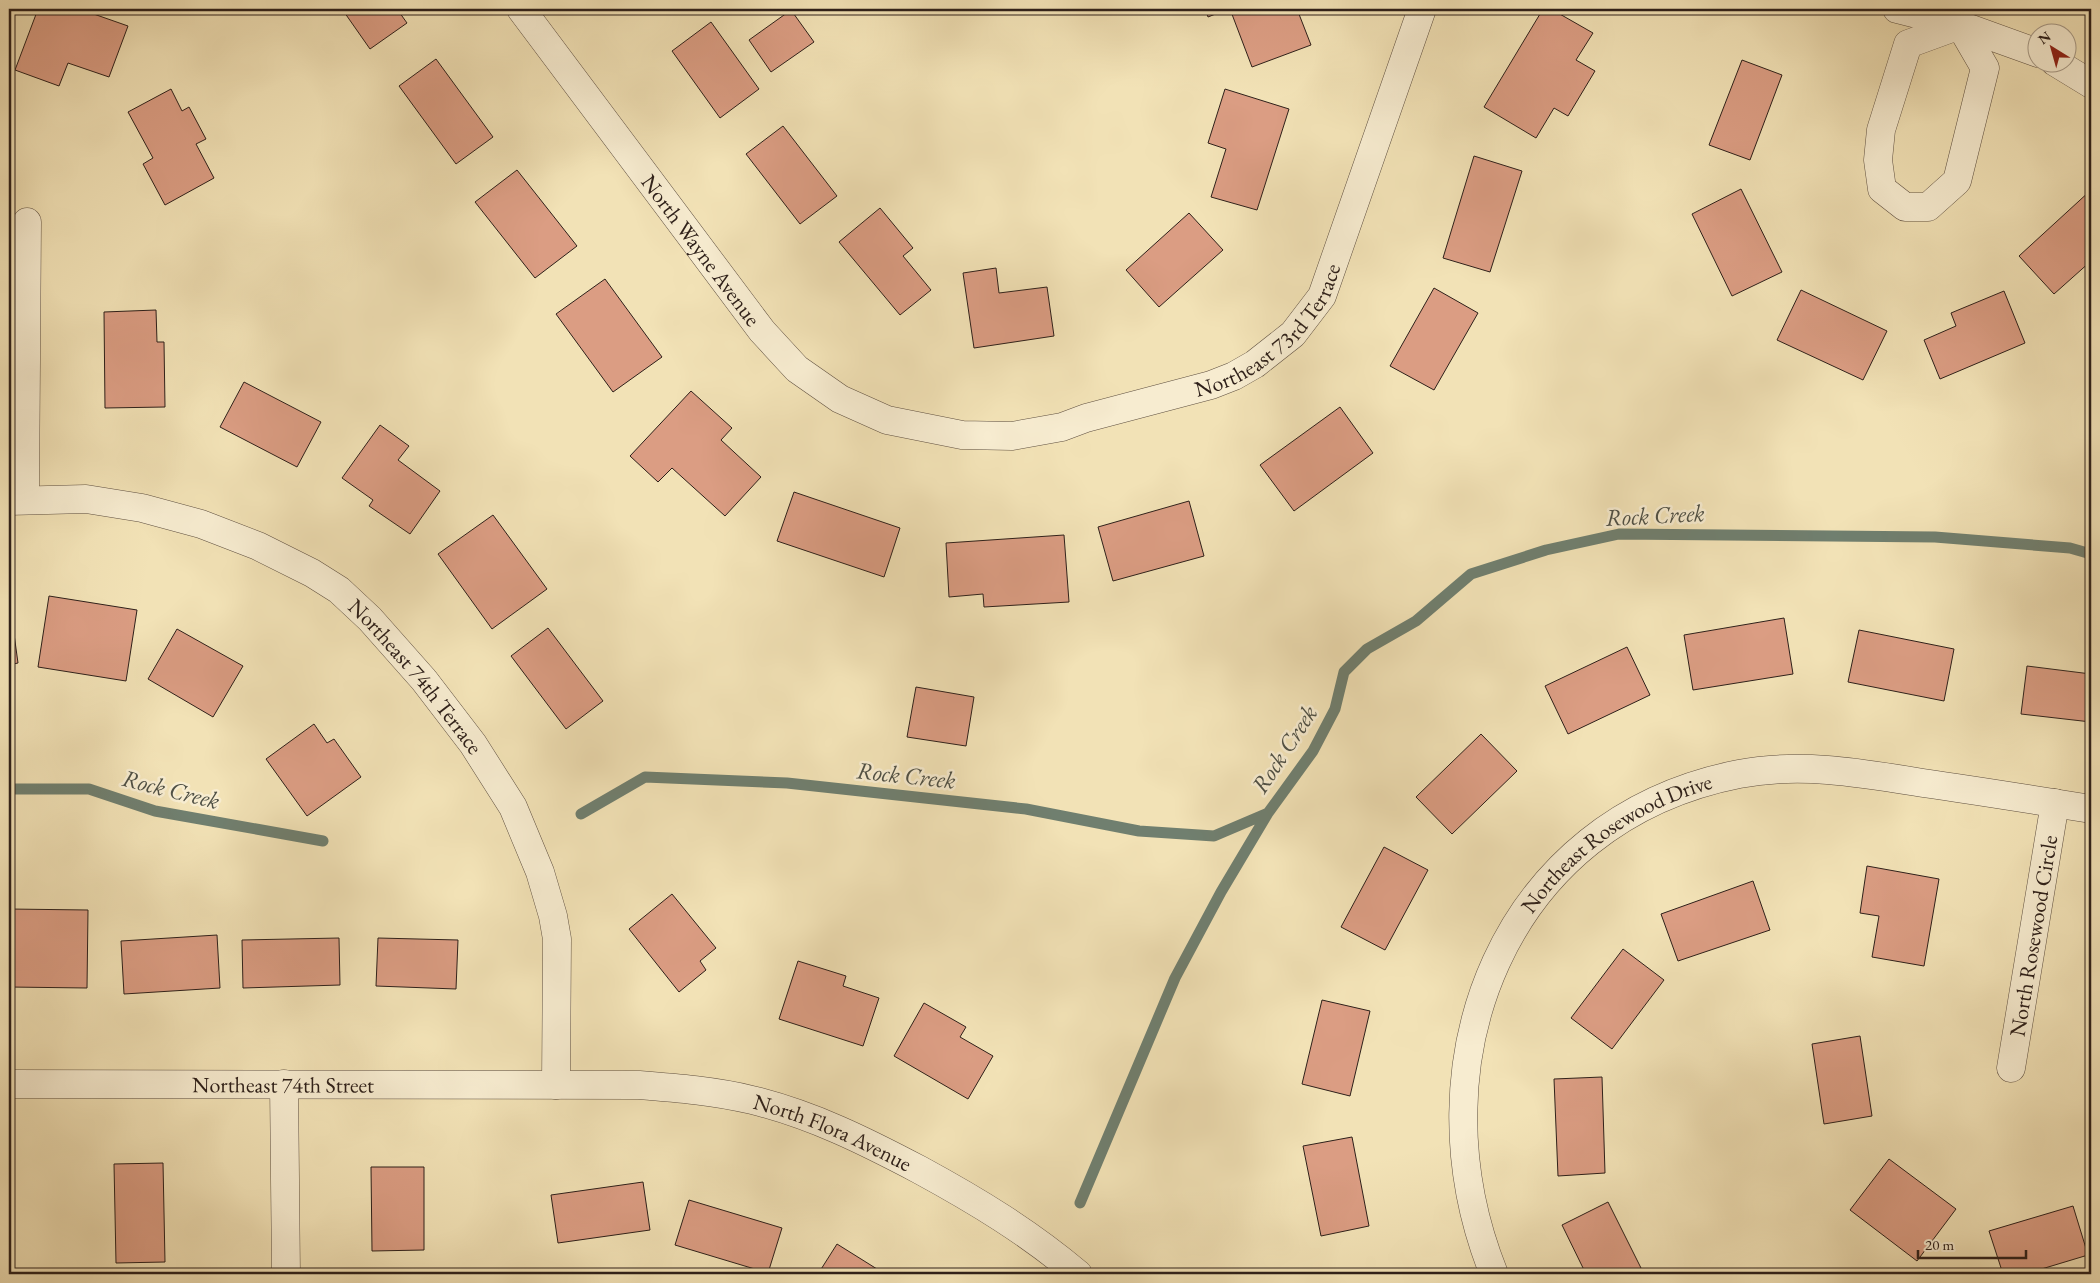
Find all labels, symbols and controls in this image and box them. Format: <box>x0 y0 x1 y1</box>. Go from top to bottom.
north arrow <box>2028 22 2078 72</box>
text: N <box>2034 27 2055 48</box>
street label: North Wayne Avenue <box>635 168 768 332</box>
street label: Northeast 73rd Terrace <box>1191 259 1347 403</box>
water label: Rock Creek <box>1605 497 1705 533</box>
street label: Northeast 74th Terrace <box>342 592 490 760</box>
water label: Rock Creek <box>1244 699 1324 799</box>
water label: Rock Creek <box>855 754 957 796</box>
water label: Rock Creek <box>119 762 223 816</box>
street label: Northeast Rosewood Drive <box>1514 766 1716 918</box>
street label: North Rosewood Circle <box>2002 833 2064 1039</box>
street label: Northeast 74th Street <box>192 1070 374 1099</box>
street label: North Flora Avenue <box>750 1086 917 1178</box>
scale bar <box>1918 1228 2025 1260</box>
text: 20 m <box>1925 1235 1954 1254</box>

